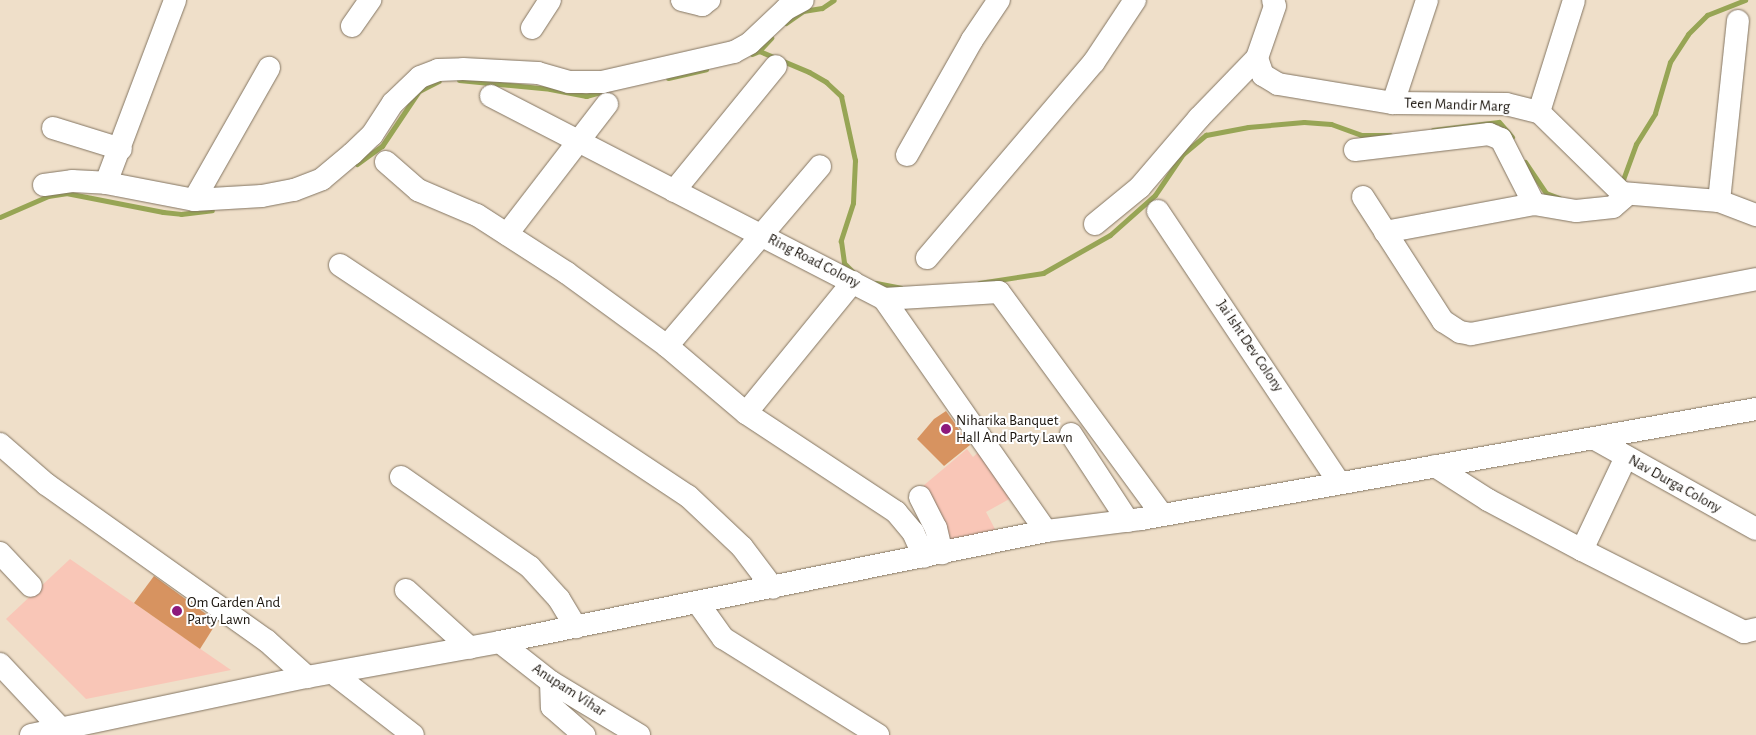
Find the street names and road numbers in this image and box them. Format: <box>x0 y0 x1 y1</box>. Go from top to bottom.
street label: Teen Mandir Marg <box>1404 94 1510 116</box>
street label: Ring Road Colony <box>765 230 863 292</box>
street label: Jai Isht Dev Colony <box>1213 297 1287 395</box>
street label: Nav Durga Colony <box>1625 451 1725 517</box>
street label: Anupam Vihar <box>529 659 609 721</box>

